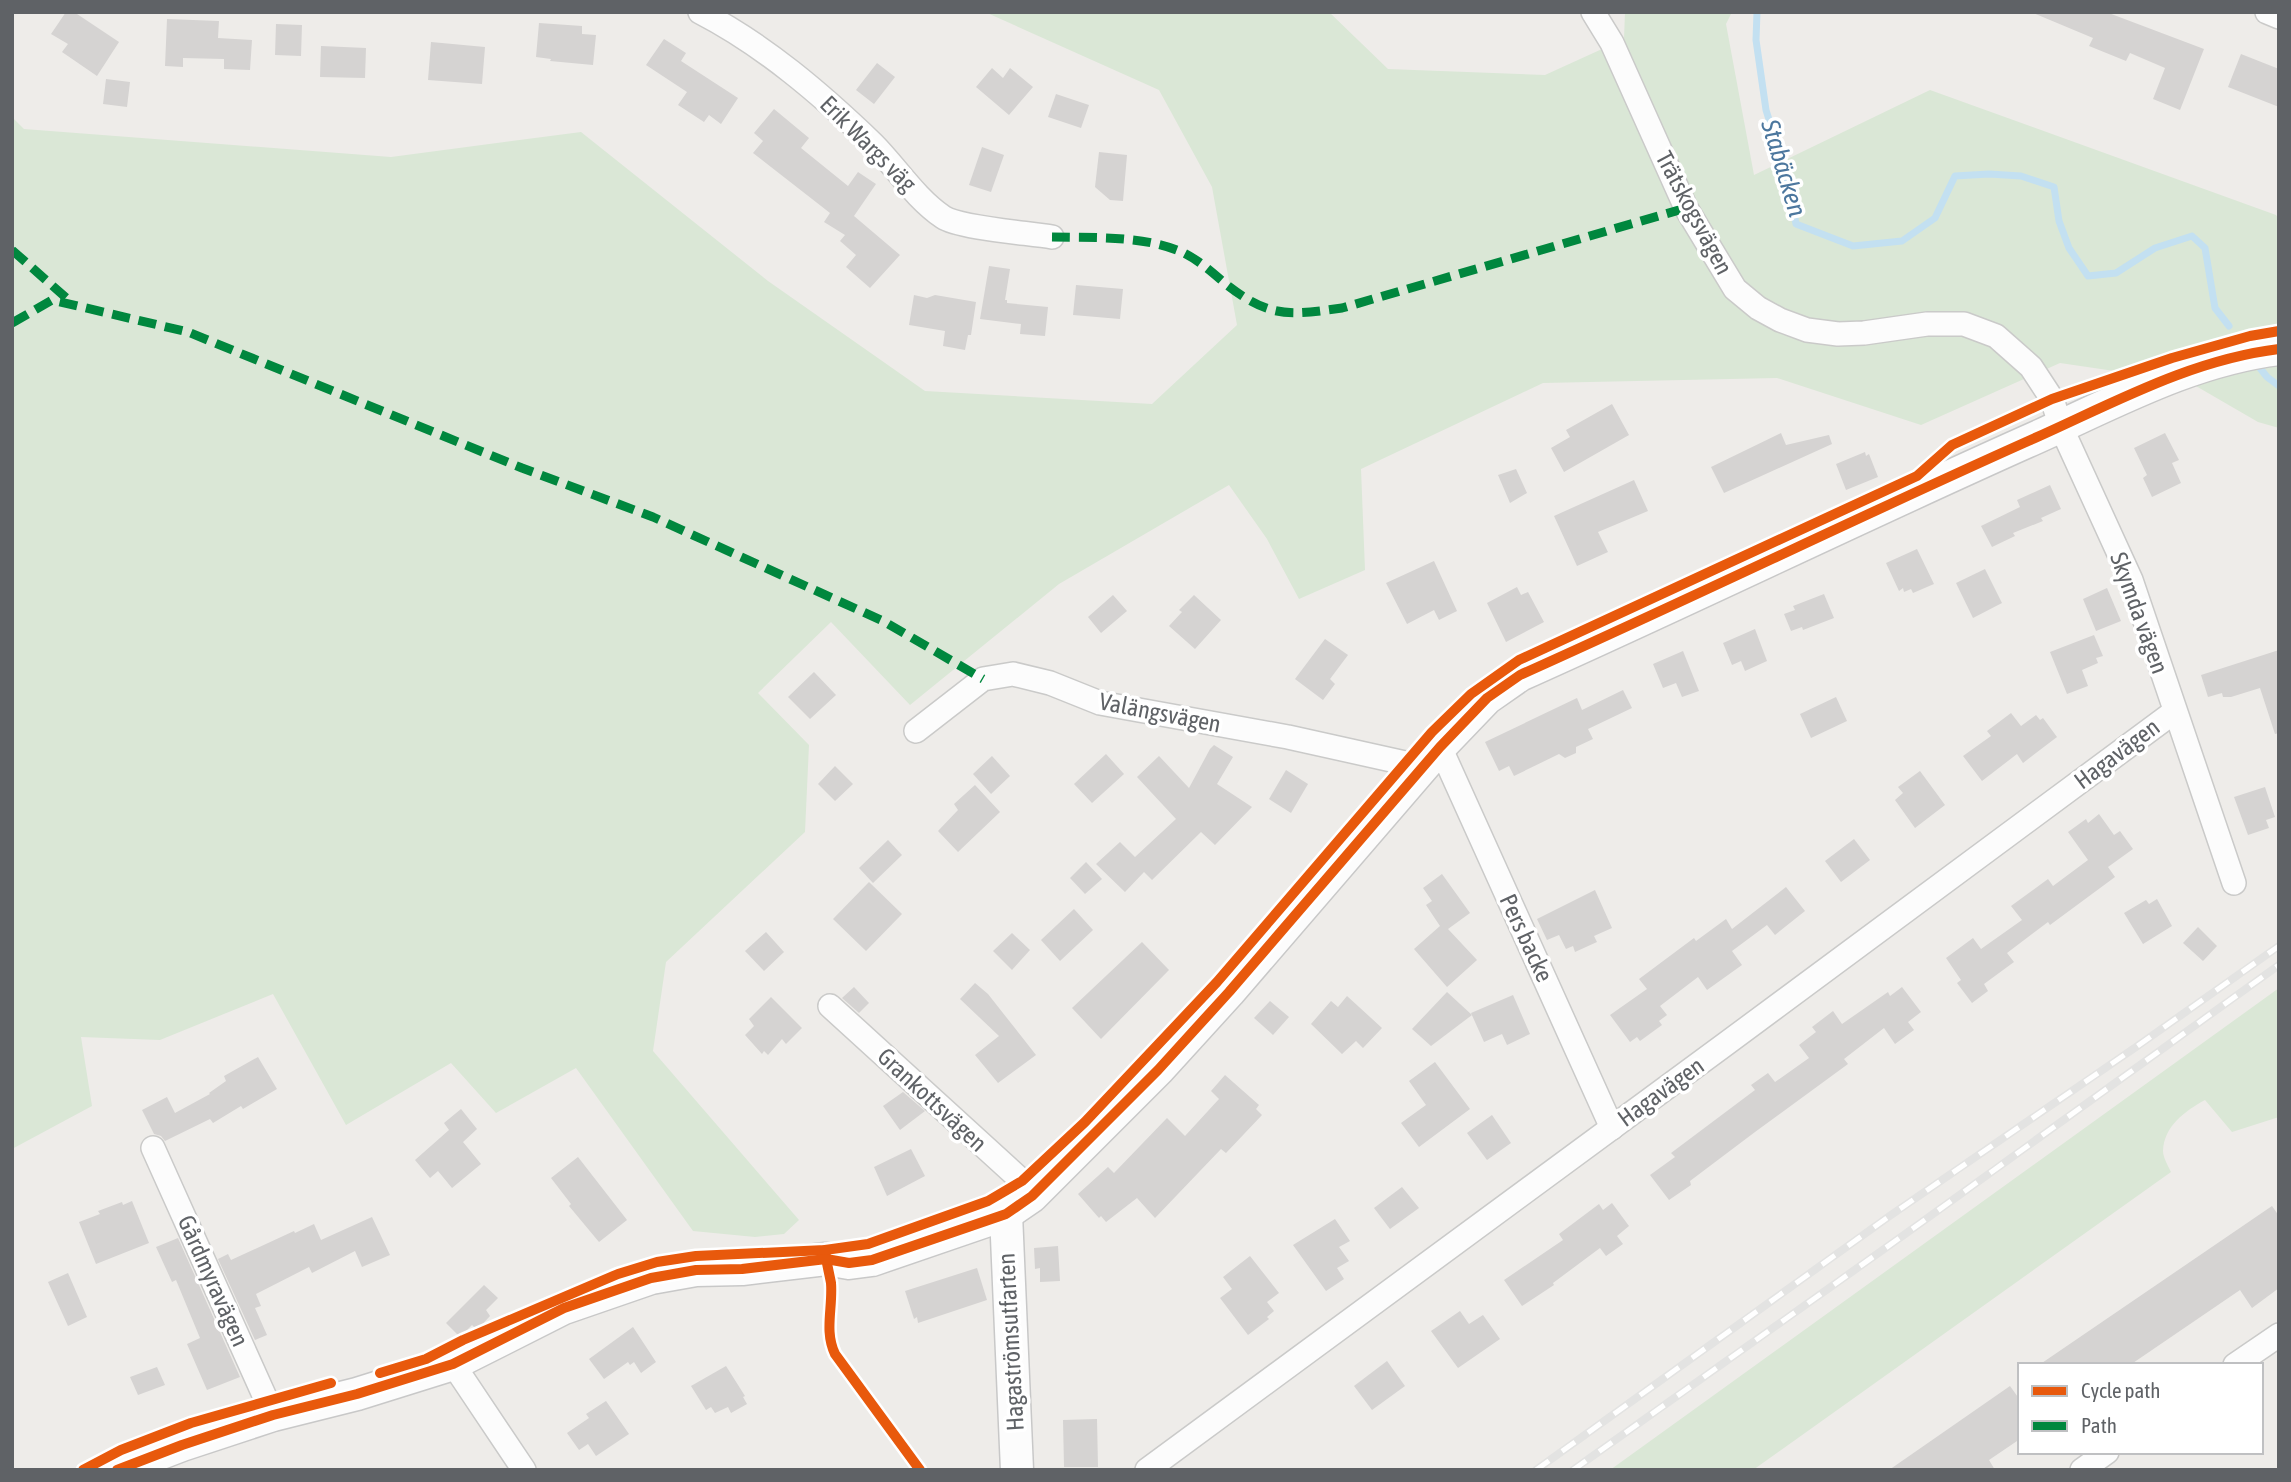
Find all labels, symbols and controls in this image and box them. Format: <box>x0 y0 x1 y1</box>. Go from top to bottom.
street label: Erik Wargs väg <box>815 90 922 198</box>
water label: Stabäcken <box>1755 115 1813 220</box>
street label: Trätskogsvägen <box>1651 147 1738 279</box>
street label: Skymda vägen <box>2105 549 2174 677</box>
street label: Valängsvägen <box>1097 687 1223 738</box>
street label: Hagavägen <box>2069 713 2164 794</box>
street label: Pers backe <box>1494 890 1558 986</box>
street label: Grankottsvägen <box>872 1042 992 1157</box>
street label: Hagavägen <box>1613 1051 1709 1132</box>
street label: Gårdmyravägen <box>173 1211 254 1350</box>
street label: Hagaströmsutfarten <box>992 1252 1029 1432</box>
legend <box>2018 1363 2263 1454</box>
text: Cycle path <box>2081 1378 2160 1402</box>
text: Path <box>2081 1413 2117 1437</box>

